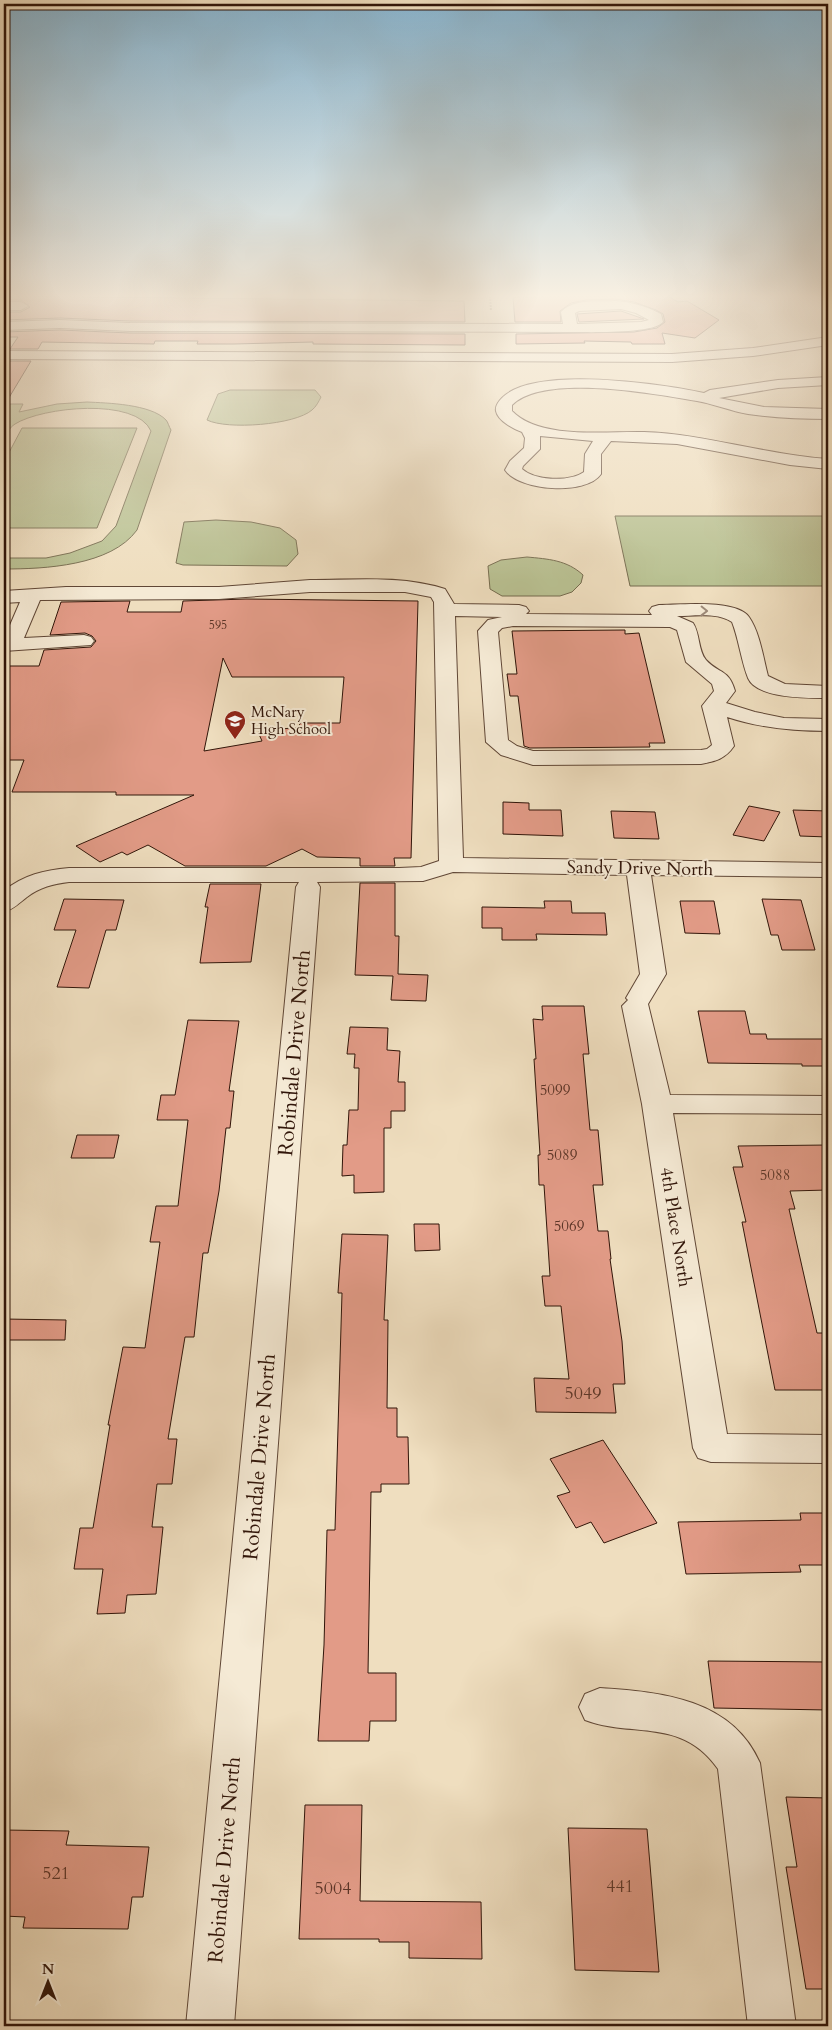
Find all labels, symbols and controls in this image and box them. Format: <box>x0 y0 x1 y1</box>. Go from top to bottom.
one-way arrow <box>700 606 708 616</box>
house number: 595 <box>209 617 227 633</box>
place label: McNary High School <box>251 702 331 739</box>
school or university icon: McNary High School <box>223 709 247 740</box>
street label: Sandy Drive North <box>567 855 714 882</box>
street label: Robindale Drive North <box>271 948 318 1158</box>
house number: 5099 <box>540 1080 571 1100</box>
house number: 5089 <box>547 1145 578 1165</box>
street label: 4th Place North <box>654 1165 697 1289</box>
house number: 5088 <box>760 1165 790 1185</box>
house number: 5069 <box>554 1216 585 1236</box>
street label: Robindale Drive North <box>236 1352 283 1562</box>
house number: 5049 <box>565 1381 601 1406</box>
street label: Robindale Drive North <box>201 1755 248 1965</box>
house number: 521 <box>42 1861 70 1886</box>
house number: 441 <box>606 1874 634 1899</box>
house number: 5004 <box>315 1876 351 1901</box>
north arrow <box>22 1958 72 2008</box>
text: N <box>42 1960 54 1979</box>

